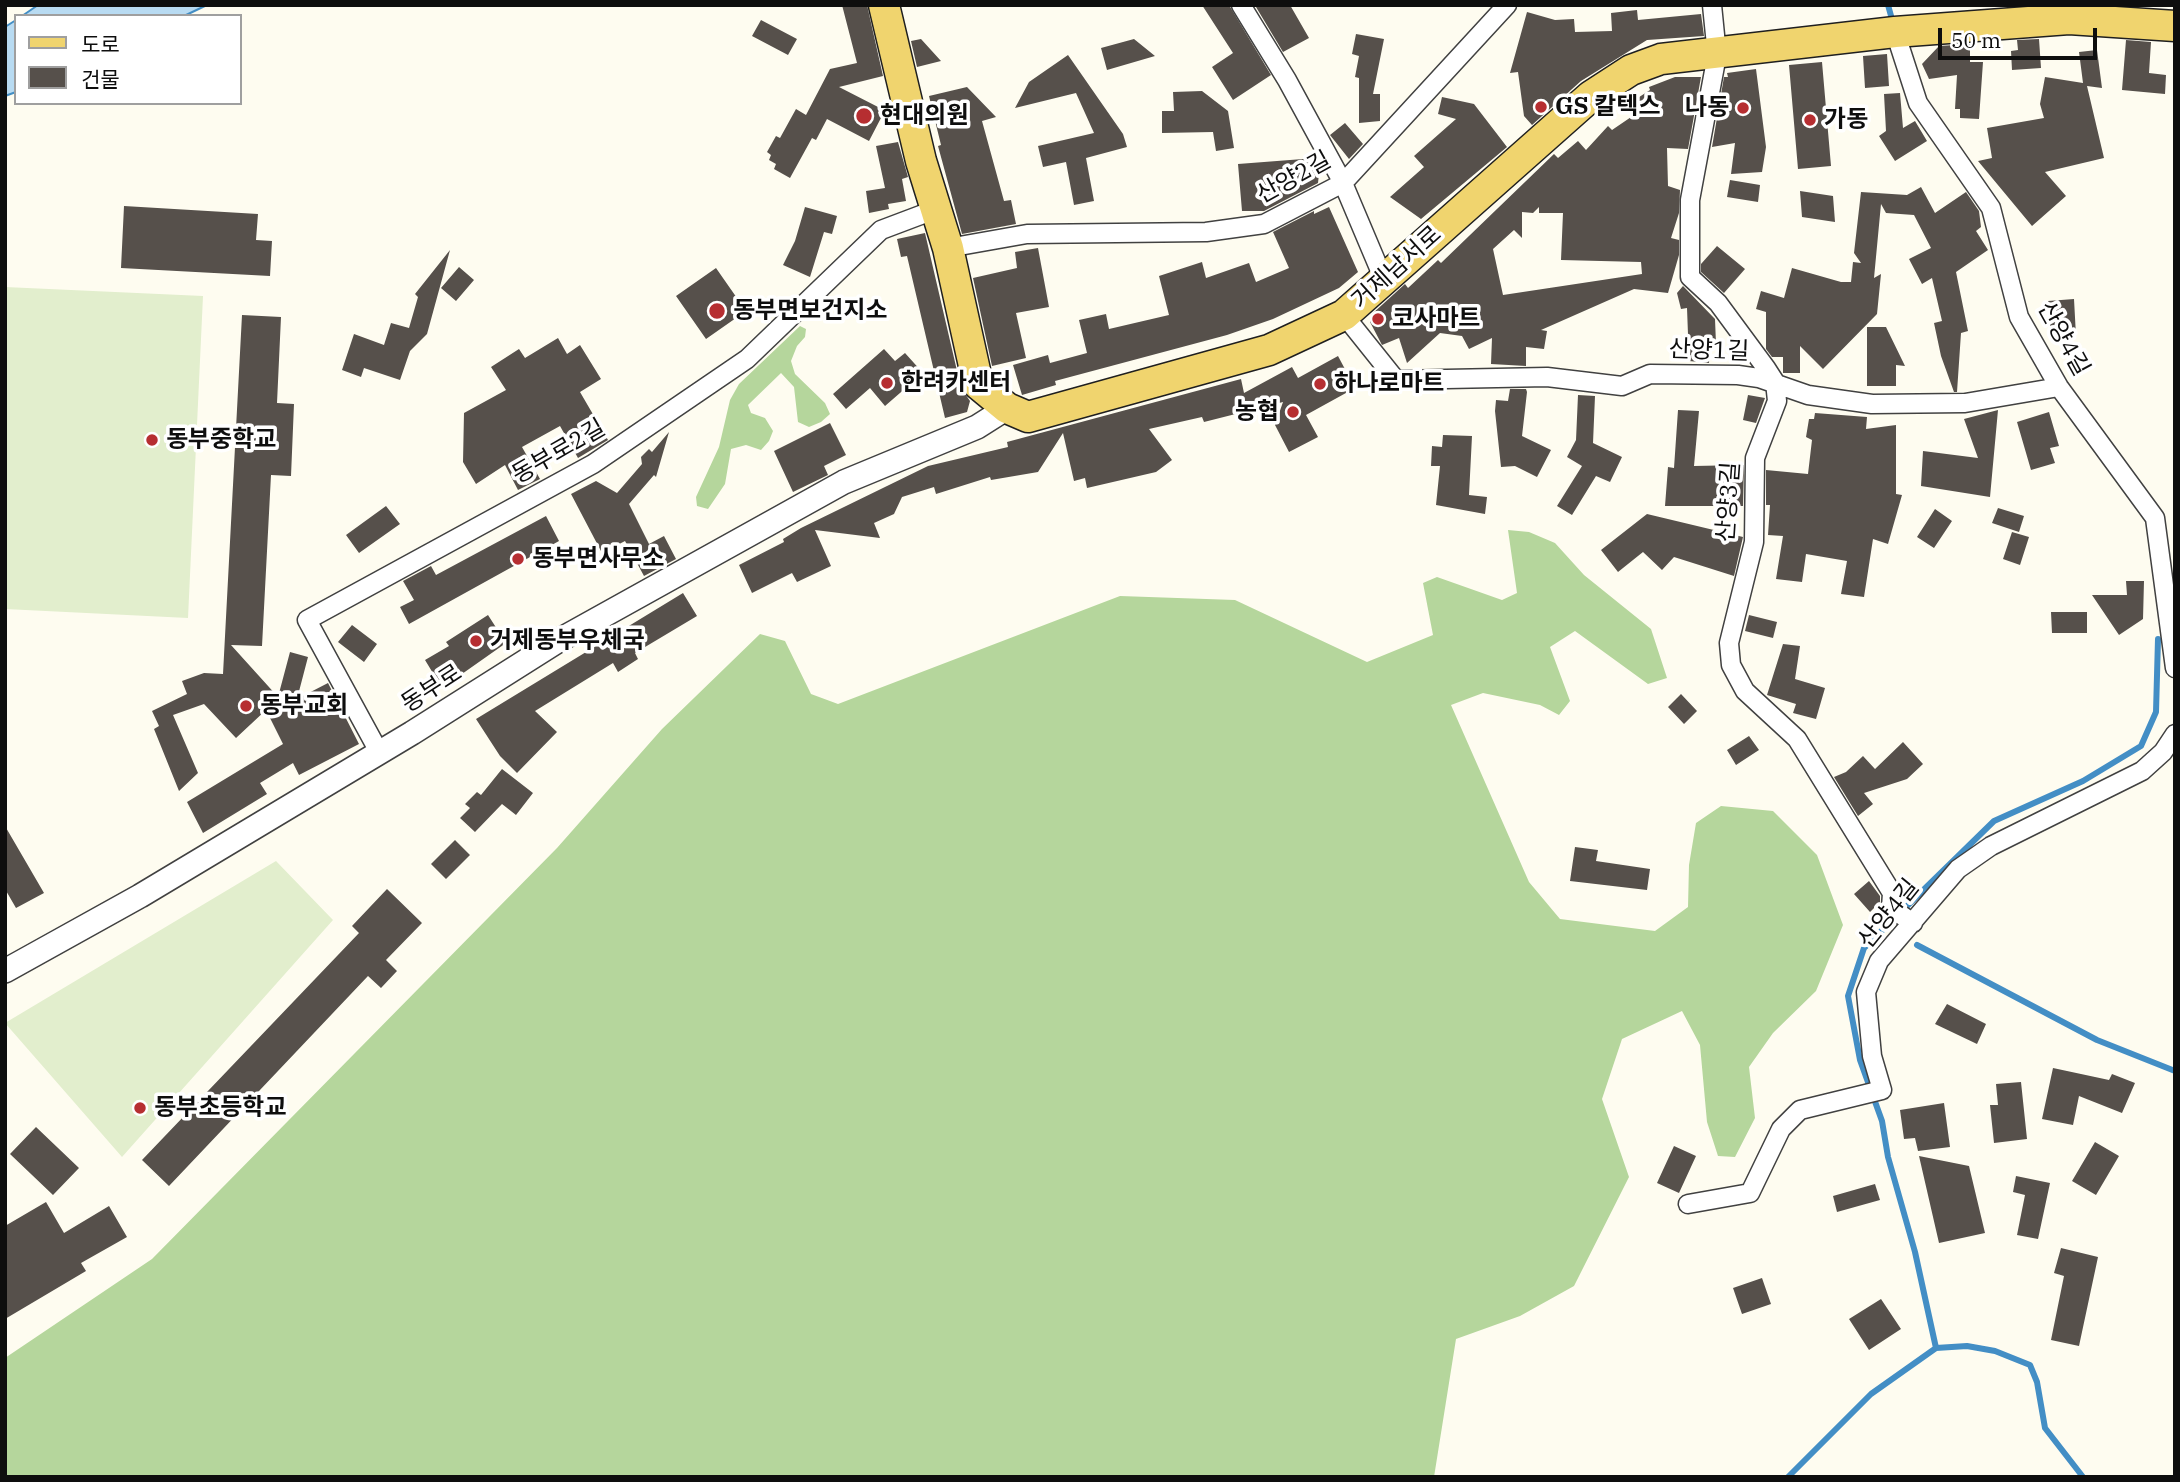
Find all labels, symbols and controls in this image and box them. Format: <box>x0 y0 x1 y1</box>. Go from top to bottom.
legend <box>14 14 242 105</box>
scale bar <box>1942 14 2101 58</box>
text: 50 m <box>1951 26 2001 54</box>
text: 도로 <box>81 30 120 58</box>
text: 건물 <box>81 65 120 93</box>
place label: GS 칼텍스 <box>1555 93 1661 121</box>
place label: 나동 <box>1685 94 1729 122</box>
marker: GS 칼텍스 <box>1533 99 1549 115</box>
marker: 나동 <box>1735 100 1751 116</box>
place label: 현대의원 <box>880 102 968 130</box>
marker: 현대의원 <box>854 106 874 126</box>
place label: 가동 <box>1824 106 1868 134</box>
marker: 가동 <box>1802 112 1818 128</box>
street label: 산양2길 <box>1252 146 1336 210</box>
street label: 거제남서로 <box>1346 220 1448 316</box>
place label: 동부면보건지소 <box>733 297 888 325</box>
street label: 산양4길 <box>2031 297 2095 381</box>
marker: 동부면보건지소 <box>707 301 727 321</box>
place label: 코사마트 <box>1392 305 1480 333</box>
marker: 코사마트 <box>1370 311 1386 327</box>
street label: 산양1길 <box>1668 335 1750 367</box>
place label: 한려카센터 <box>901 369 1011 397</box>
place label: 하나로마트 <box>1334 370 1444 398</box>
marker: 한려카센터 <box>879 375 895 391</box>
marker: 하나로마트 <box>1312 376 1328 392</box>
place label: 농협 <box>1235 398 1279 426</box>
marker: 농협 <box>1285 404 1301 420</box>
street label: 동부로2길 <box>507 414 611 490</box>
place label: 동부중학교 <box>166 426 276 454</box>
marker: 동부중학교 <box>144 432 160 448</box>
street label: 산양3길 <box>1712 461 1746 543</box>
place label: 동부면사무소 <box>532 545 664 573</box>
marker: 동부면사무소 <box>510 551 526 567</box>
place label: 거제동부우체국 <box>490 627 645 655</box>
marker: 거제동부우체국 <box>468 633 484 649</box>
street label: 동부로 <box>396 659 468 719</box>
place label: 동부교회 <box>260 692 348 720</box>
marker: 동부교회 <box>238 698 254 714</box>
street label: 산양4길 <box>1852 874 1926 954</box>
place label: 동부초등학교 <box>154 1094 286 1122</box>
marker: 동부초등학교 <box>132 1100 148 1116</box>

